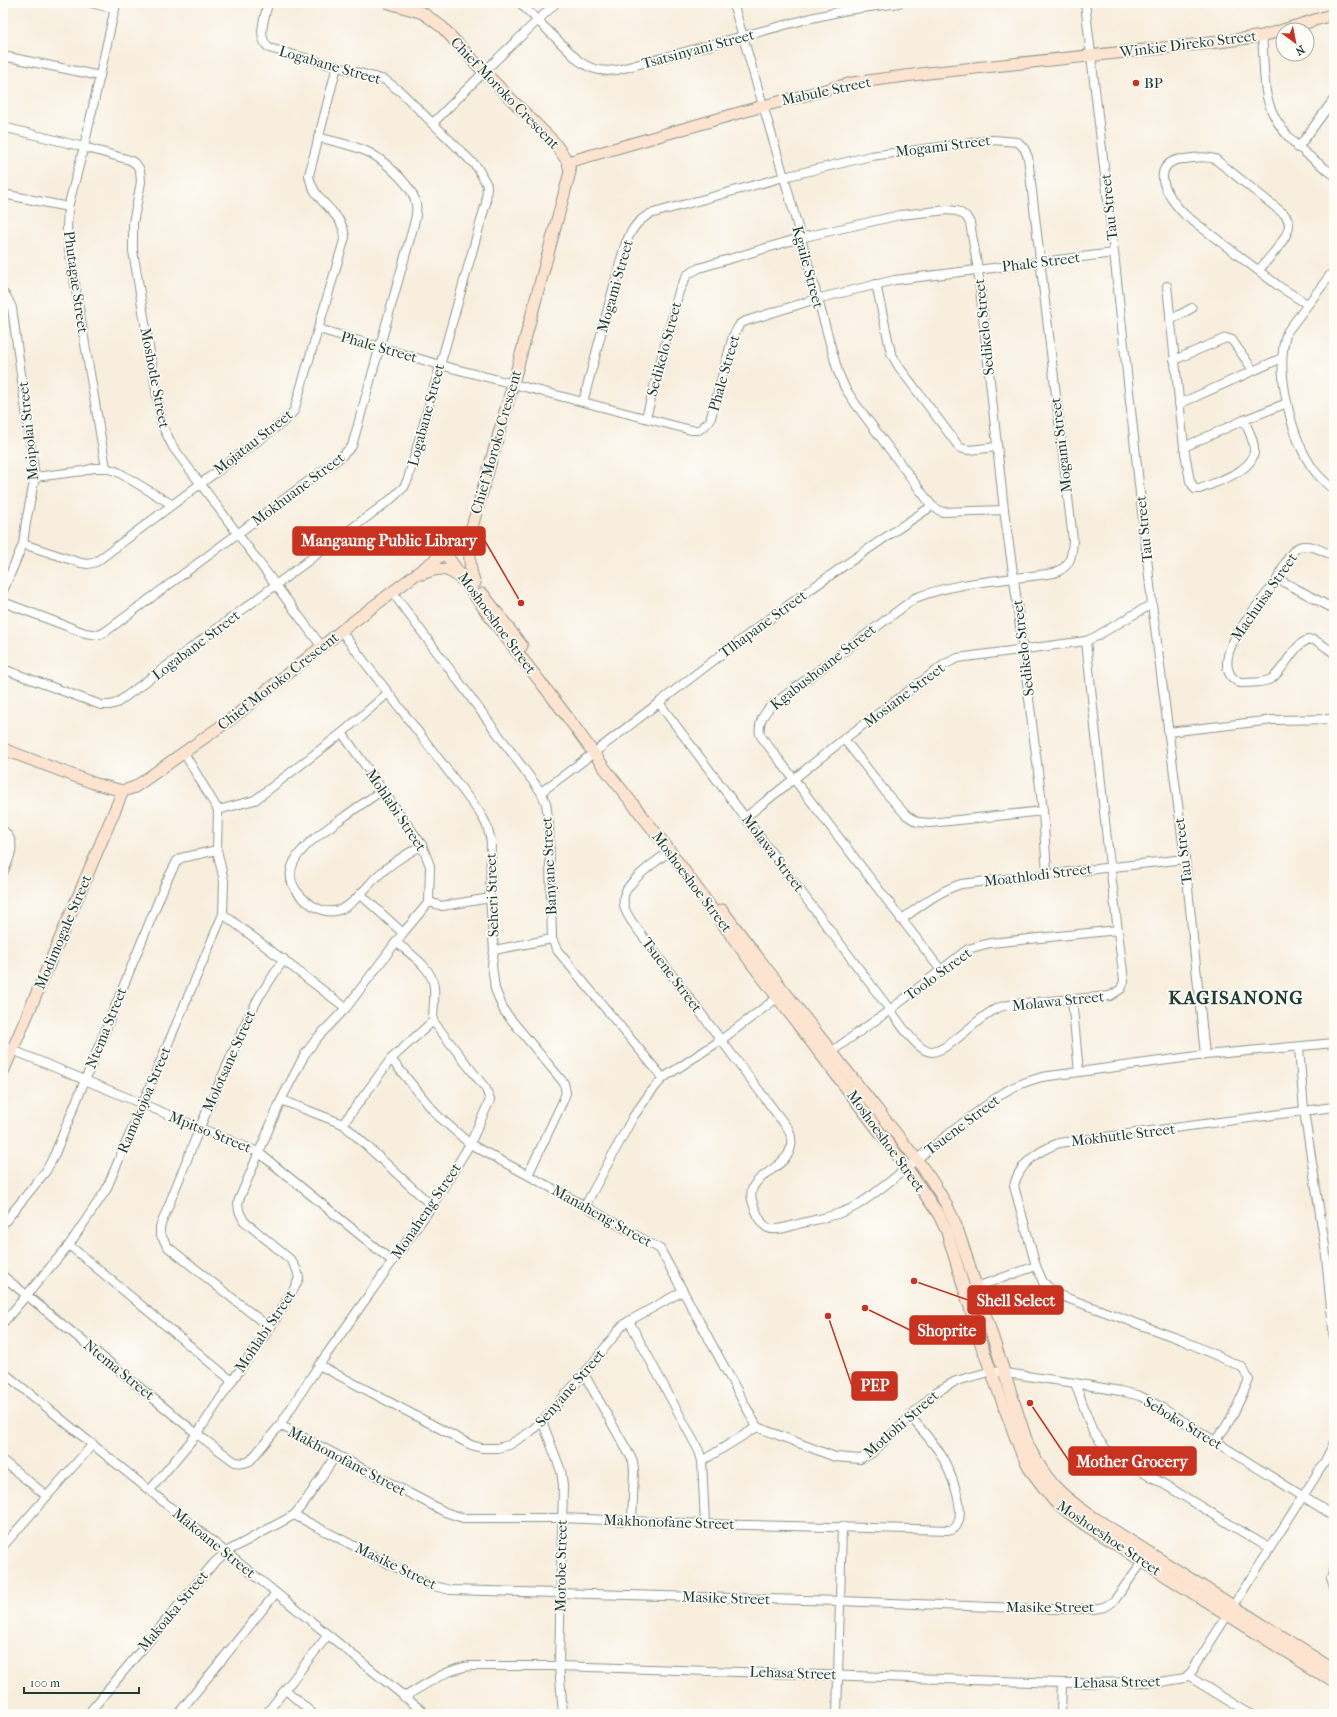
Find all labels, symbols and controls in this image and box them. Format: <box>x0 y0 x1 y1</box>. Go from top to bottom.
north arrow <box>1275 22 1315 62</box>
street label: Tsatsinyani Street <box>640 25 757 73</box>
street label: Winkie Direko Street <box>1117 27 1258 61</box>
street label: Chief Moroko Crescent <box>447 33 564 153</box>
street label: Logabane Street <box>277 42 384 88</box>
text: N <box>1293 42 1307 58</box>
street label: Mabule Street <box>780 73 873 109</box>
place label: BP <box>1144 74 1163 92</box>
marker: BP <box>1131 78 1141 88</box>
street label: Mogami Street <box>894 131 992 161</box>
street label: Tau Street <box>1096 172 1121 241</box>
street label: Kgaile Street <box>788 224 828 311</box>
street label: Phutagae Street <box>60 230 92 335</box>
street label: Mogami Street <box>593 237 637 335</box>
street label: Phale Street <box>1001 248 1082 276</box>
street label: Sedikelo Street <box>970 277 998 376</box>
street label: Sedikelo Street <box>643 299 685 398</box>
street label: Moshotle Street <box>136 326 174 430</box>
street label: Phale Street <box>339 328 420 367</box>
street label: Phale Street <box>705 332 744 413</box>
street label: Logabane Street <box>404 361 448 468</box>
street label: Chief Moroko Crescent <box>467 367 525 516</box>
street label: Moipolai Street <box>14 380 42 481</box>
street label: Mogami Street <box>1046 396 1076 494</box>
street label: Mojatau Street <box>210 405 297 478</box>
street label: Mokhuane Street <box>248 448 348 530</box>
street label: Tau Street <box>1131 494 1156 563</box>
callout: Mangaung Public Library <box>293 527 485 555</box>
text: Mangaung Public Library <box>300 531 478 551</box>
street label: Machuisa Street <box>1227 549 1301 645</box>
street label: Moshoeshoe Street <box>454 568 540 678</box>
street label: Tlhapane Street <box>716 586 811 662</box>
street label: Sedikelo Street <box>1008 598 1038 697</box>
street label: Logabane Street <box>149 606 244 684</box>
street label: Kgabushoane Street <box>767 620 880 714</box>
street label: Chief Moroko Crescent <box>214 628 343 734</box>
street label: Mosiane Street <box>860 658 949 731</box>
street label: Mohlabi Street <box>362 765 431 855</box>
street label: Molawa Street <box>738 811 808 896</box>
street label: Banyane Street <box>537 816 561 916</box>
street label: Tau Street <box>1170 816 1196 885</box>
street label: Moshoeshoe Street <box>648 828 736 937</box>
street label: Seheri Street <box>482 852 502 938</box>
street label: Moathlodi Street <box>983 859 1094 891</box>
street label: Modimogale Street <box>31 871 96 992</box>
street label: Tsuene Street <box>638 934 706 1017</box>
street label: Toolo Street <box>901 943 975 1004</box>
street label: Ntema Street <box>82 984 131 1071</box>
street label: Molawa Street <box>1011 987 1106 1015</box>
district label: KAGISANONG <box>1168 987 1304 1009</box>
street label: Molotsane Street <box>199 1007 260 1115</box>
street label: Ramokojoa Street <box>113 1043 175 1156</box>
street label: Moshoeshoe Street <box>843 1086 929 1196</box>
street label: Tsuene Street <box>921 1091 1004 1159</box>
street label: Mpitso Street <box>166 1107 254 1157</box>
street label: Mokhutle Street <box>1070 1120 1177 1150</box>
street label: Monaheng Street <box>387 1159 465 1262</box>
street label: Manaheng Street <box>549 1181 656 1251</box>
street label: Mohlabi Street <box>231 1286 300 1376</box>
callout: Shell Select <box>968 1286 1063 1314</box>
text: Shell Select <box>977 1291 1055 1310</box>
callout: Shoprite <box>910 1316 985 1344</box>
text: Shoprite <box>918 1321 977 1341</box>
street label: Ntema Street <box>80 1336 159 1404</box>
street label: Senyane Street <box>531 1345 609 1431</box>
callout: PEP <box>852 1372 897 1400</box>
text: PEP <box>861 1376 890 1395</box>
street label: Motlohi Street <box>860 1386 943 1461</box>
street label: Seboko Street <box>1140 1393 1226 1454</box>
street label: Makhonofane Street <box>285 1422 410 1500</box>
callout: Mother Grocery <box>1069 1447 1196 1475</box>
text: Mother Grocery <box>1075 1452 1189 1472</box>
street label: Moshoeshoe Street <box>1054 1497 1165 1580</box>
street label: Makoane Street <box>169 1504 260 1582</box>
street label: Makhonofane Street <box>603 1511 735 1533</box>
street label: Morobe Street <box>551 1519 571 1613</box>
street label: Masike Street <box>352 1539 440 1594</box>
street label: Makoaka Street <box>134 1566 212 1655</box>
street label: Masike Street <box>682 1587 771 1609</box>
street label: Masike Street <box>1006 1598 1095 1616</box>
street label: Lehasa Street <box>749 1662 837 1684</box>
scale bar <box>24 1669 139 1695</box>
street label: Lehasa Street <box>1073 1672 1161 1692</box>
text: 100 m <box>30 1676 60 1690</box>

